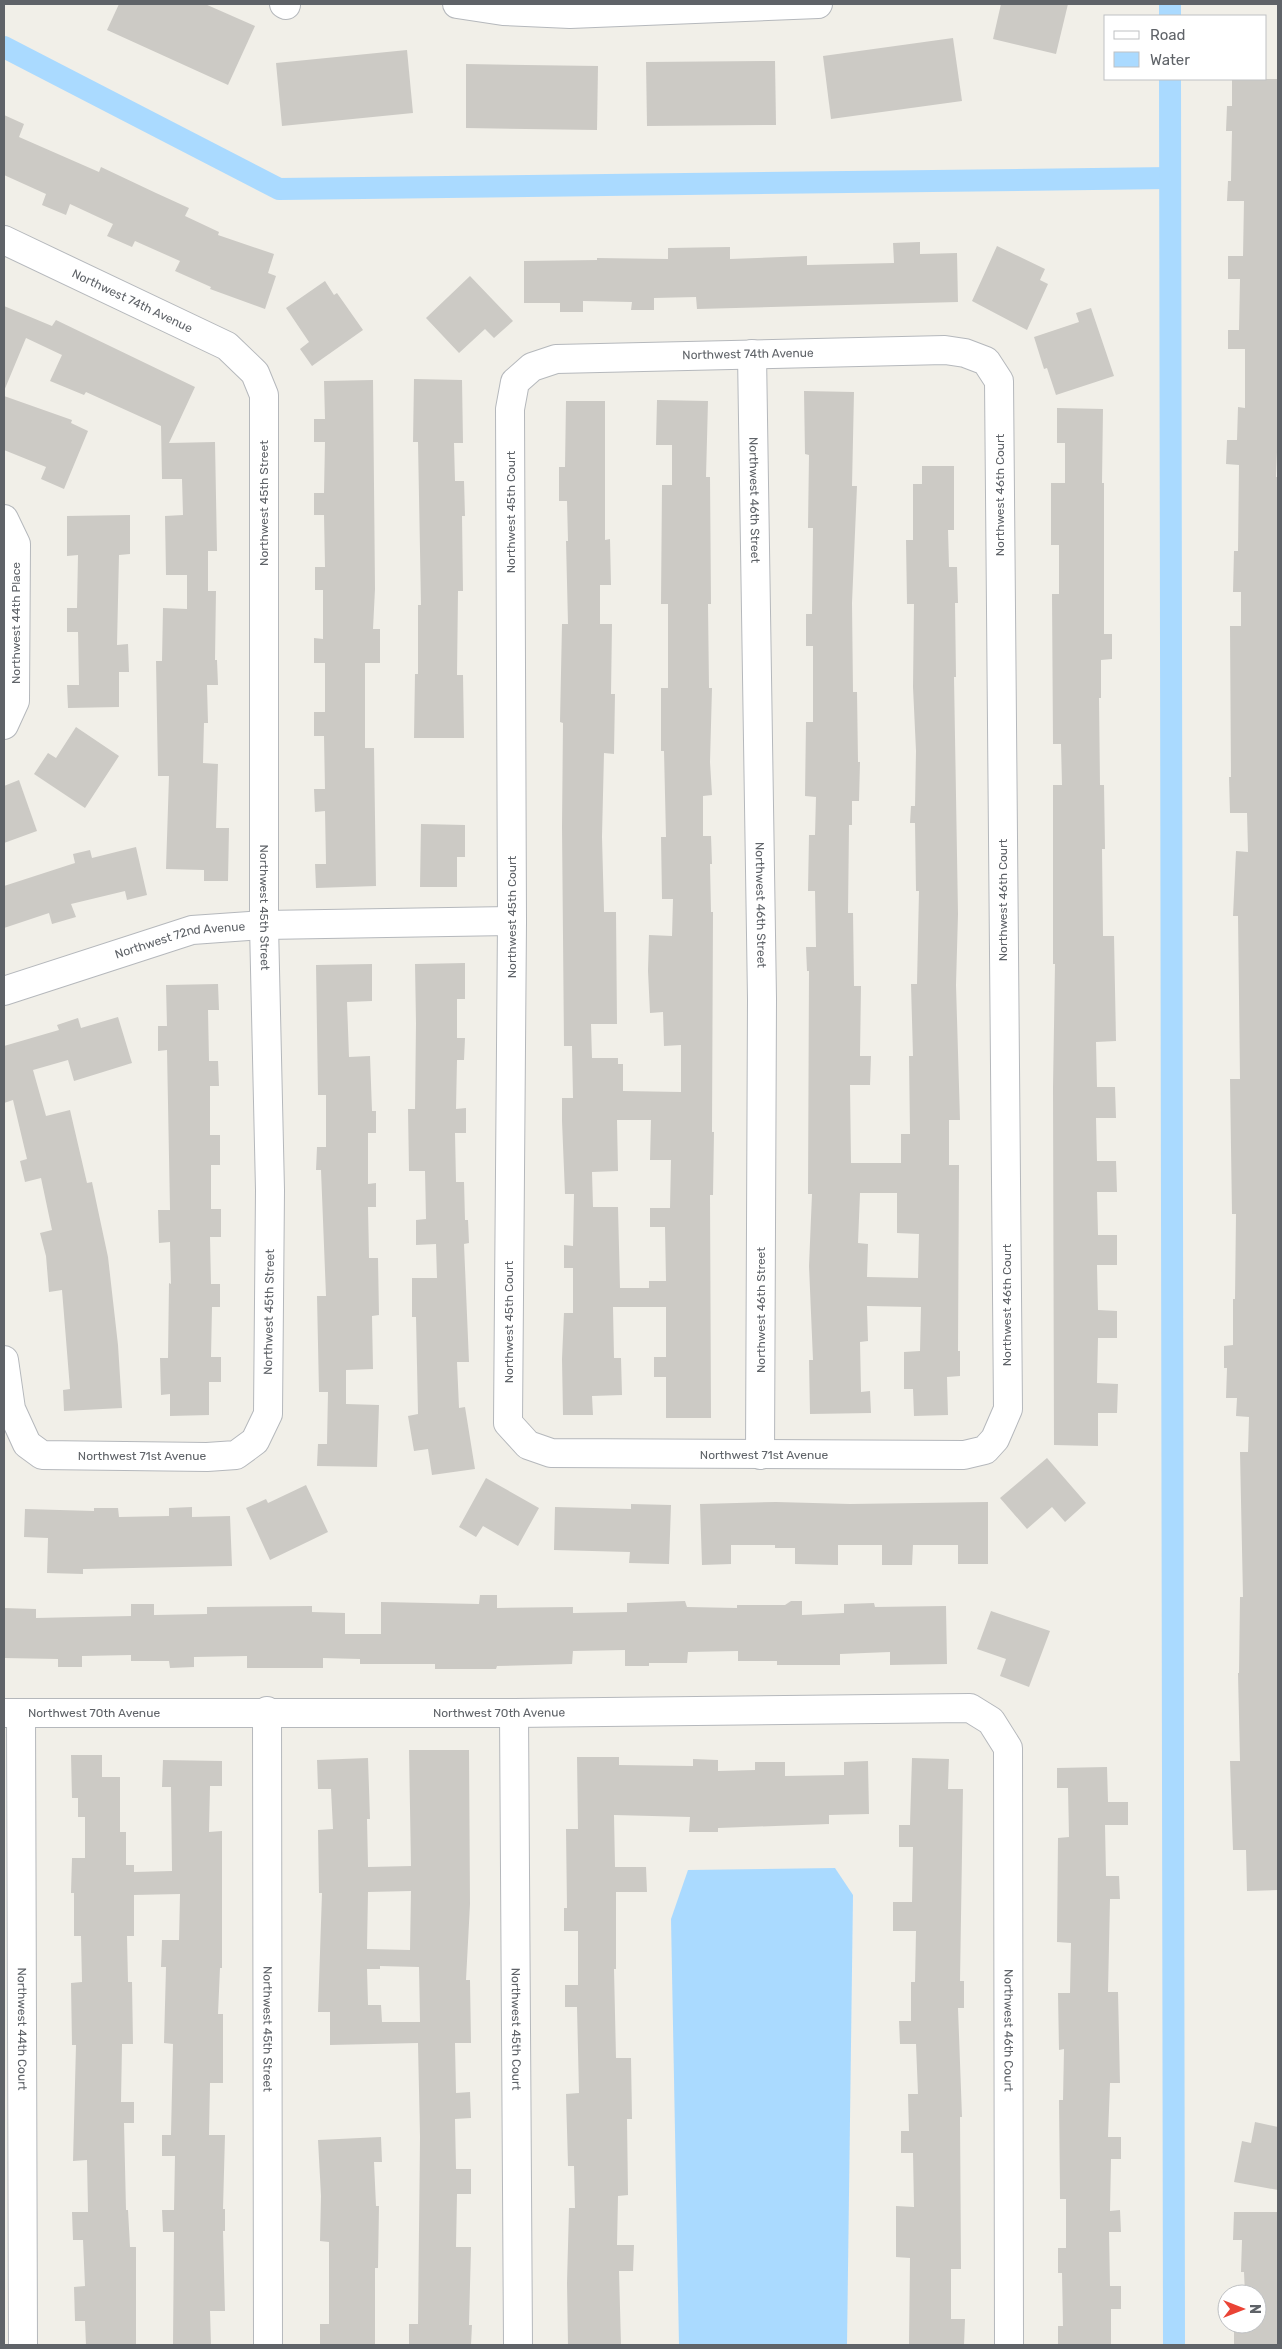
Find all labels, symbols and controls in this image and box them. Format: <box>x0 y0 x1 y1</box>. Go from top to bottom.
legend <box>1104 15 1267 80</box>
text: Road <box>1150 26 1186 44</box>
text: Water <box>1150 51 1190 69</box>
street label: Northwest 74th Avenue <box>70 266 195 336</box>
street label: Northwest 74th Avenue <box>682 346 814 362</box>
street label: Northwest 46th Court <box>993 433 1007 556</box>
street label: Northwest 46th Street <box>746 437 762 563</box>
street label: Northwest 45th Street <box>257 440 271 566</box>
street label: Northwest 45th Court <box>504 450 518 573</box>
street label: Northwest 44th Place <box>9 562 23 684</box>
street label: Northwest 46th Court <box>996 838 1010 961</box>
street label: Northwest 46th Street <box>753 842 769 968</box>
street label: Northwest 45th Street <box>257 844 272 971</box>
street label: Northwest 45th Court <box>505 855 519 978</box>
street label: Northwest 72nd Avenue <box>113 919 246 962</box>
street label: Northwest 46th Court <box>1000 1243 1014 1366</box>
street label: Northwest 46th Street <box>754 1247 768 1373</box>
street label: Northwest 45th Street <box>261 1249 277 1375</box>
street label: Northwest 45th Court <box>502 1260 516 1383</box>
street label: Northwest 71st Avenue <box>700 1448 828 1462</box>
street label: Northwest 71st Avenue <box>78 1449 206 1463</box>
street label: Northwest 70th Avenue <box>433 1705 565 1720</box>
street label: Northwest 70th Avenue <box>28 1706 160 1720</box>
street label: Northwest 45th Street <box>260 1966 275 2092</box>
street label: Northwest 44th Court <box>15 1967 29 2091</box>
street label: Northwest 45th Court <box>509 1968 523 2091</box>
street label: Northwest 46th Court <box>1001 1969 1016 2092</box>
north arrow <box>1217 2284 1267 2334</box>
text: N <box>1246 2304 1263 2314</box>

